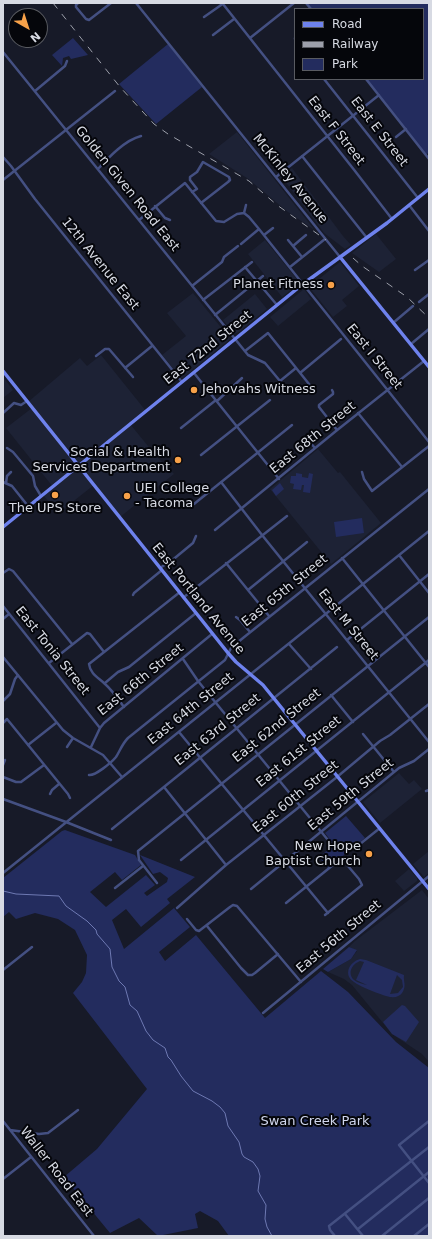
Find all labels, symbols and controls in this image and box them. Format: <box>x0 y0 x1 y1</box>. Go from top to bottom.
north arrow <box>8 8 48 48</box>
legend <box>294 8 424 80</box>
text: Road <box>332 17 362 31</box>
text: N <box>28 29 43 45</box>
text: Railway <box>332 37 378 51</box>
text: Park <box>332 57 358 71</box>
street label: East F Street <box>304 93 368 169</box>
street label: East E Street <box>347 94 411 170</box>
street label: Golden Given Road East <box>72 123 182 255</box>
street label: McKinley Avenue <box>249 131 331 227</box>
street label: 12th Avenue East <box>58 215 142 313</box>
place label: Planet Fitness <box>233 277 323 293</box>
marker: Planet Fitness <box>326 280 336 290</box>
street label: East 72nd Street <box>161 308 255 388</box>
street label: East I Street <box>343 321 405 393</box>
place label: Jehovahs Witness <box>202 382 316 398</box>
marker: Jehovahs Witness <box>189 385 199 395</box>
street label: East 68th Street <box>267 399 359 477</box>
place label: Social & Health Services Department <box>32 445 170 476</box>
marker: Social & Health Services Department <box>173 455 183 465</box>
place label: UEI College - Tacoma <box>135 481 209 512</box>
marker: The UPS Store <box>50 490 60 500</box>
marker: UEI College - Tacoma <box>122 491 132 501</box>
place label: The UPS Store <box>9 501 101 517</box>
street label: East Portland Avenue <box>148 540 248 658</box>
street label: East 65th Street <box>239 552 331 630</box>
street label: East M Street <box>315 586 381 664</box>
street label: East Tonia Street <box>12 604 92 698</box>
street label: East 66th Street <box>95 641 187 719</box>
street label: East 64th Street <box>145 670 237 748</box>
street label: East 62nd Street <box>230 686 324 766</box>
street label: East 63rd Street <box>172 691 264 769</box>
street label: East 61st Street <box>254 713 344 791</box>
street label: East 59th Street <box>305 756 397 834</box>
street label: East 60th Street <box>250 758 342 836</box>
place label: New Hope Baptist Church <box>265 839 361 870</box>
marker: New Hope Baptist Church <box>364 849 374 859</box>
street label: East 56th Street <box>294 897 384 977</box>
park label: Swan Creek Park <box>260 1114 370 1130</box>
street label: Waller Road East <box>16 1124 96 1220</box>

